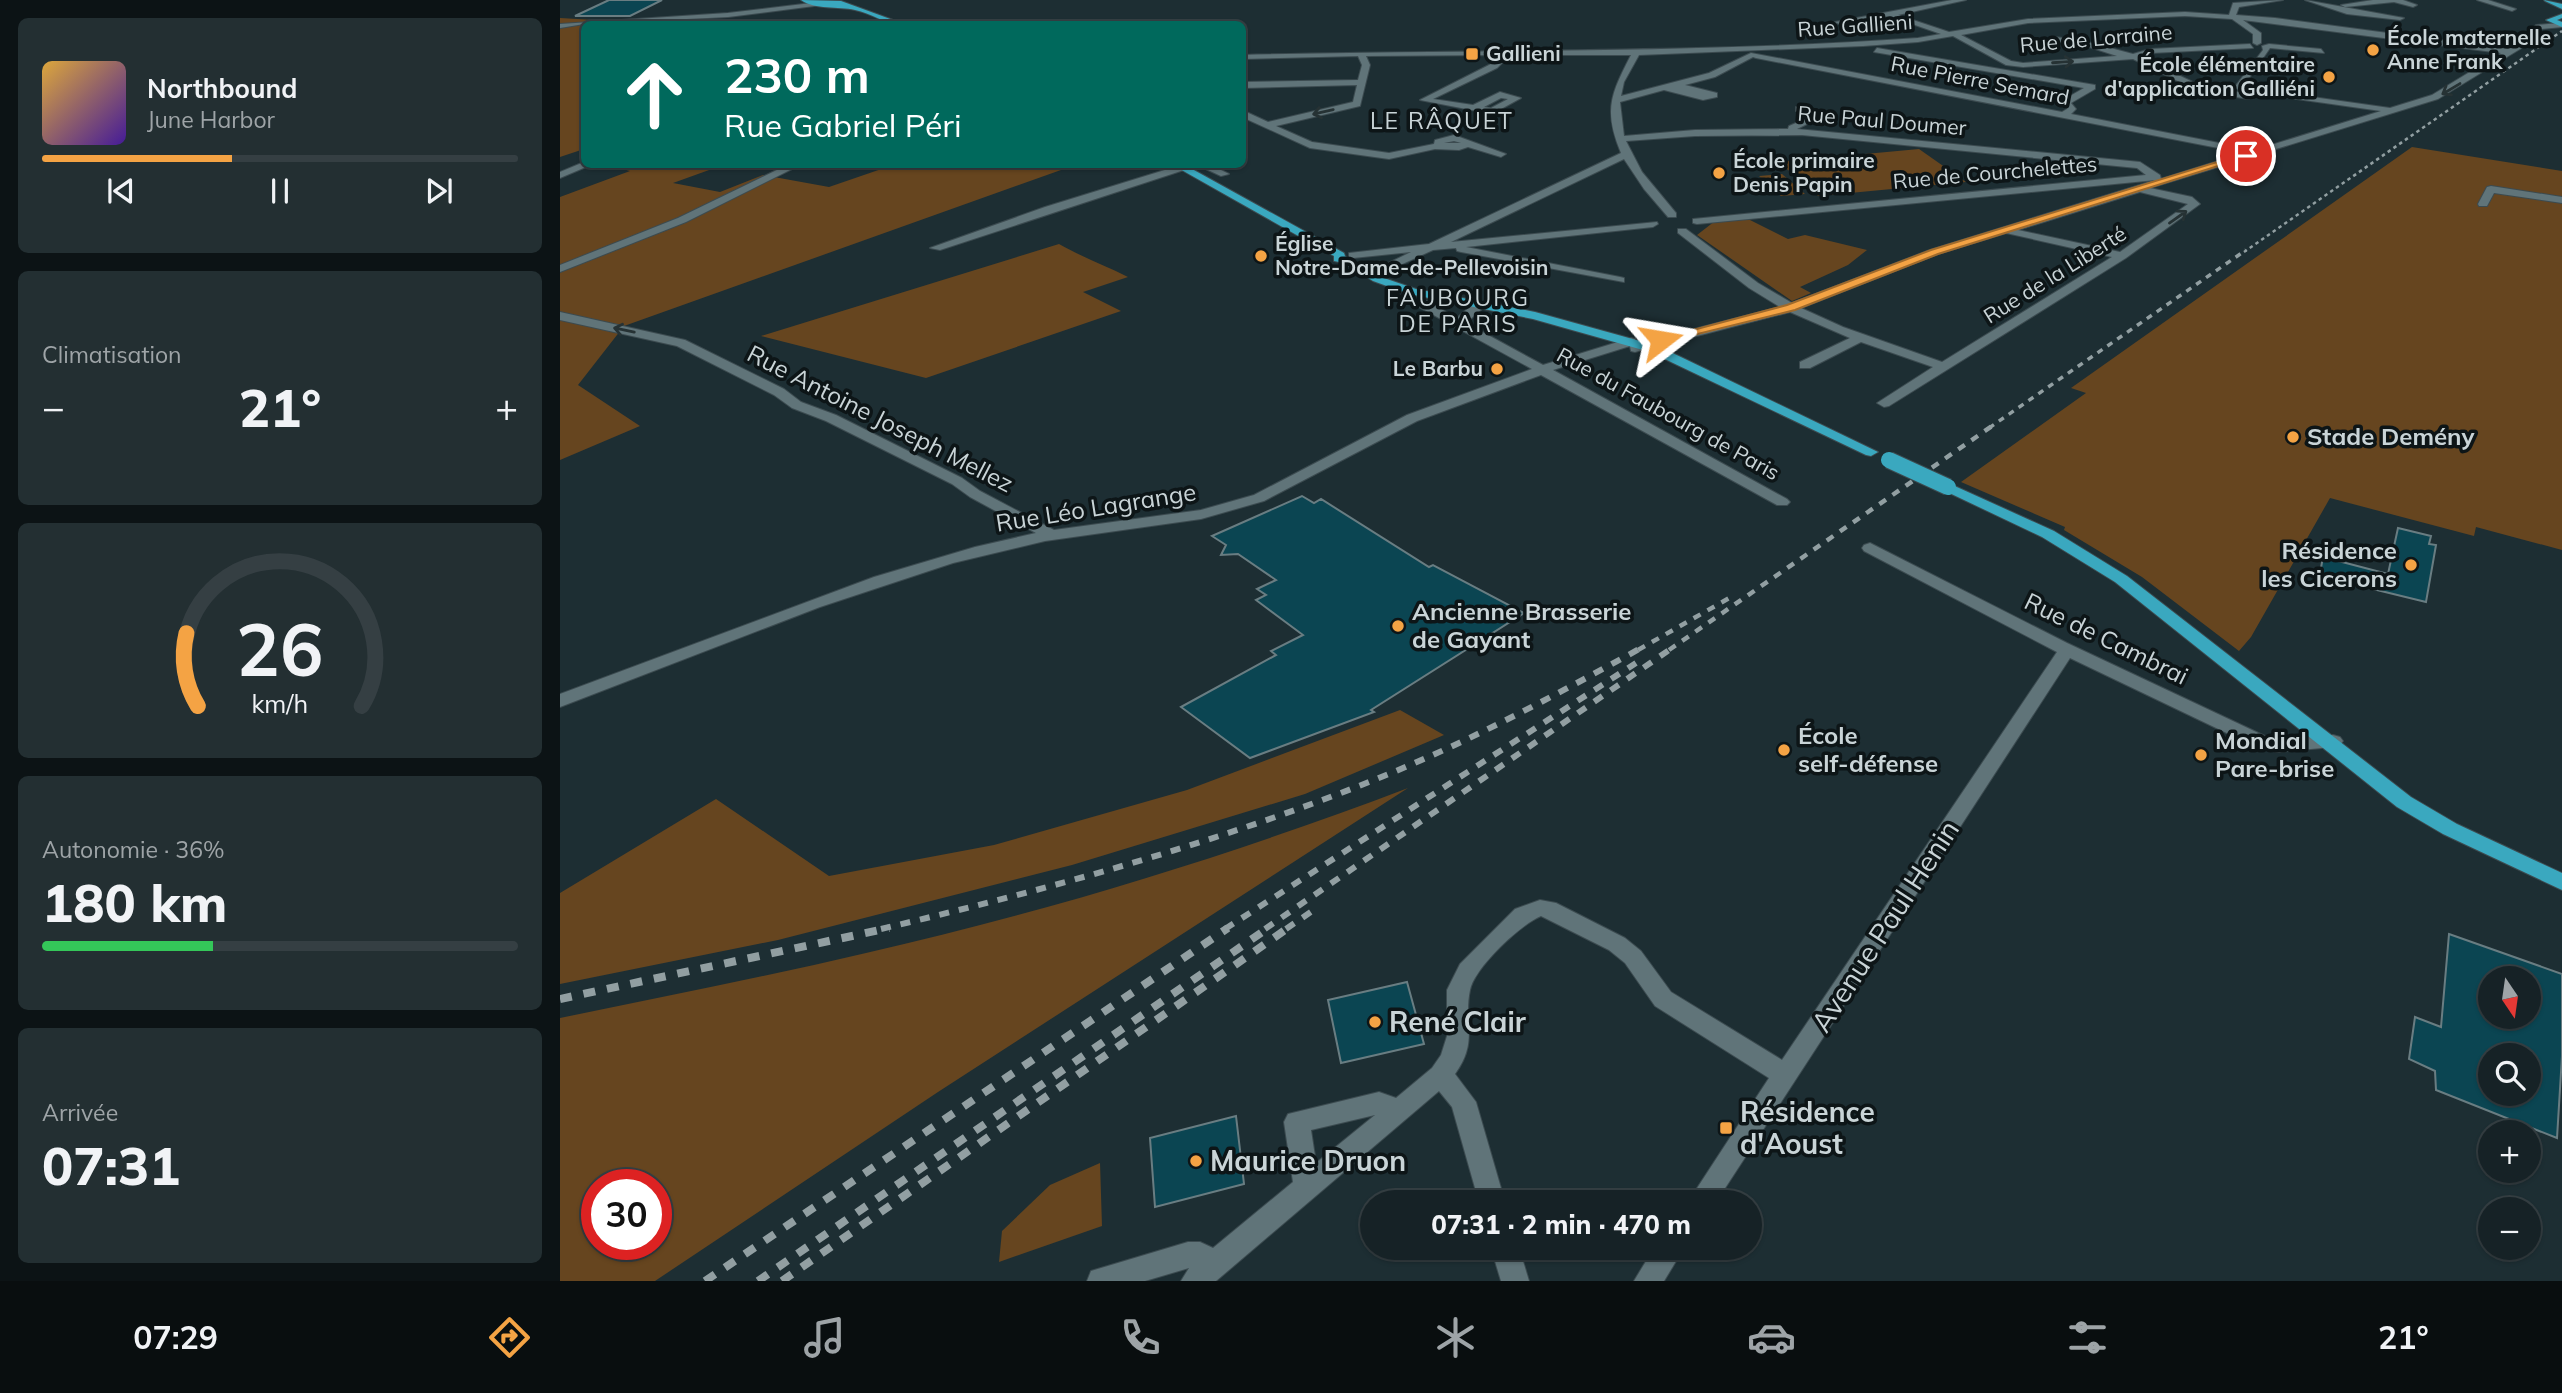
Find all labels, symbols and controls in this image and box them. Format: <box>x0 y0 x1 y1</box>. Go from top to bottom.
street label: Rue Gallieni <box>1797 8 1913 42</box>
street label: Rue de Lorraine <box>2019 18 2173 58</box>
place label: École maternelle Anne Frank <box>2387 24 2551 74</box>
place label: Gallieni <box>1486 40 1561 66</box>
marker: École maternelle Anne Frank <box>2365 42 2381 58</box>
text: 230 m <box>724 44 870 105</box>
marker: Gallieni <box>1464 46 1480 62</box>
icon: ahead <box>609 49 700 140</box>
street label: Rue Pierre Semard <box>1889 50 2072 110</box>
place label: École élémentaire d'application Galliéni <box>2104 51 2315 101</box>
one-way arrow <box>2052 55 2074 68</box>
marker: École élémentaire d'application Galliéni <box>2321 69 2337 85</box>
text: Northbound <box>147 72 297 105</box>
one-way arrow <box>2441 82 2461 96</box>
street label: Rue Paul Doumer <box>1797 100 1968 140</box>
text: June Harbor <box>147 105 275 134</box>
text: Rue Gabriel Péri <box>724 105 962 145</box>
district label: LE RÂQUET <box>1370 106 1514 135</box>
one-way arrow <box>1313 107 1335 120</box>
pin <box>2216 126 2276 186</box>
icon: arrive <box>2227 137 2265 175</box>
place label: École primaire Denis Papin <box>1733 147 1875 197</box>
street label: Rue de Courchelettes <box>1892 150 2098 194</box>
marker: École primaire Denis Papin <box>1711 165 1727 181</box>
icon: previous <box>102 172 140 210</box>
icon: pause <box>261 172 299 210</box>
icon: next <box>420 172 458 210</box>
one-way arrow <box>2168 210 2187 224</box>
street label: Rue de la Liberté <box>1978 220 2131 328</box>
place label: Église Notre-Dame-de-Pellevoisin <box>1275 230 1548 280</box>
marker: Église Notre-Dame-de-Pellevoisin <box>1253 248 1269 264</box>
district label: FAUBOURG DE PARIS <box>1386 283 1530 338</box>
position arrow <box>1624 303 1698 377</box>
one-way arrow <box>613 322 636 336</box>
street label: Rue Antoine Joseph Mellez <box>742 338 1018 498</box>
text: Climatisation <box>42 340 182 369</box>
street label: Rue du Faubourg de Paris <box>1553 341 1784 485</box>
place label: Le Barbu <box>1393 355 1483 381</box>
marker: Le Barbu <box>1489 361 1505 377</box>
text: 21° <box>239 375 321 440</box>
text: − <box>42 383 65 431</box>
text: + <box>495 383 518 431</box>
place label: Stade Demény <box>2307 421 2475 451</box>
marker: Stade Demény <box>2285 429 2301 445</box>
street label: Rue Léo Lagrange <box>994 476 1198 538</box>
place label: Résidence les Cicerons <box>2261 535 2397 593</box>
marker: Résidence les Cicerons <box>2403 557 2419 573</box>
street label: Rue de Cambrai <box>2020 586 2193 691</box>
place label: Ancienne Brasserie de Gayant <box>1412 596 1631 654</box>
text: 26 <box>236 604 324 695</box>
marker: Ancienne Brasserie de Gayant <box>1390 618 1406 634</box>
text: km/h <box>252 688 308 719</box>
place label: École self-défense <box>1798 720 1938 778</box>
place label: Mondial Pare-brise <box>2215 725 2334 783</box>
marker: École self-défense <box>1776 742 1792 758</box>
marker: Mondial Pare-brise <box>2193 747 2209 763</box>
street label: Avenue Paul Henin <box>1803 813 1966 1038</box>
text: Autonomie · 36% <box>42 835 225 864</box>
text: 180 km <box>42 870 227 935</box>
north arrow <box>2478 966 2541 1029</box>
map controls <box>2478 966 2541 1260</box>
place label: René Clair <box>1389 1004 1526 1039</box>
marker: René Clair <box>1367 1014 1383 1030</box>
button: search <box>2478 1043 2541 1106</box>
place label: Résidence d'Aoust <box>1740 1094 1875 1161</box>
text: Arrivée <box>42 1098 118 1127</box>
marker: Résidence d'Aoust <box>1718 1120 1734 1136</box>
button: + <box>2478 1120 2541 1183</box>
text: 07:31 <box>42 1133 180 1198</box>
place label: Maurice Druon <box>1210 1143 1406 1178</box>
marker: Maurice Druon <box>1188 1153 1204 1169</box>
speed limit sign: 30 <box>581 1169 672 1260</box>
button: − <box>2478 1197 2541 1260</box>
text: 07:31 · 2 min · 470 m <box>1431 1208 1691 1241</box>
icon: directions <box>485 1313 534 1362</box>
icon: music <box>800 1313 849 1362</box>
icon: phone <box>1116 1313 1165 1362</box>
icon: climate <box>1431 1313 1480 1362</box>
icon: car <box>1747 1313 1796 1362</box>
icon: filters <box>2063 1313 2112 1362</box>
text: 07:29 <box>133 1317 218 1357</box>
text: 21° <box>2378 1317 2429 1357</box>

